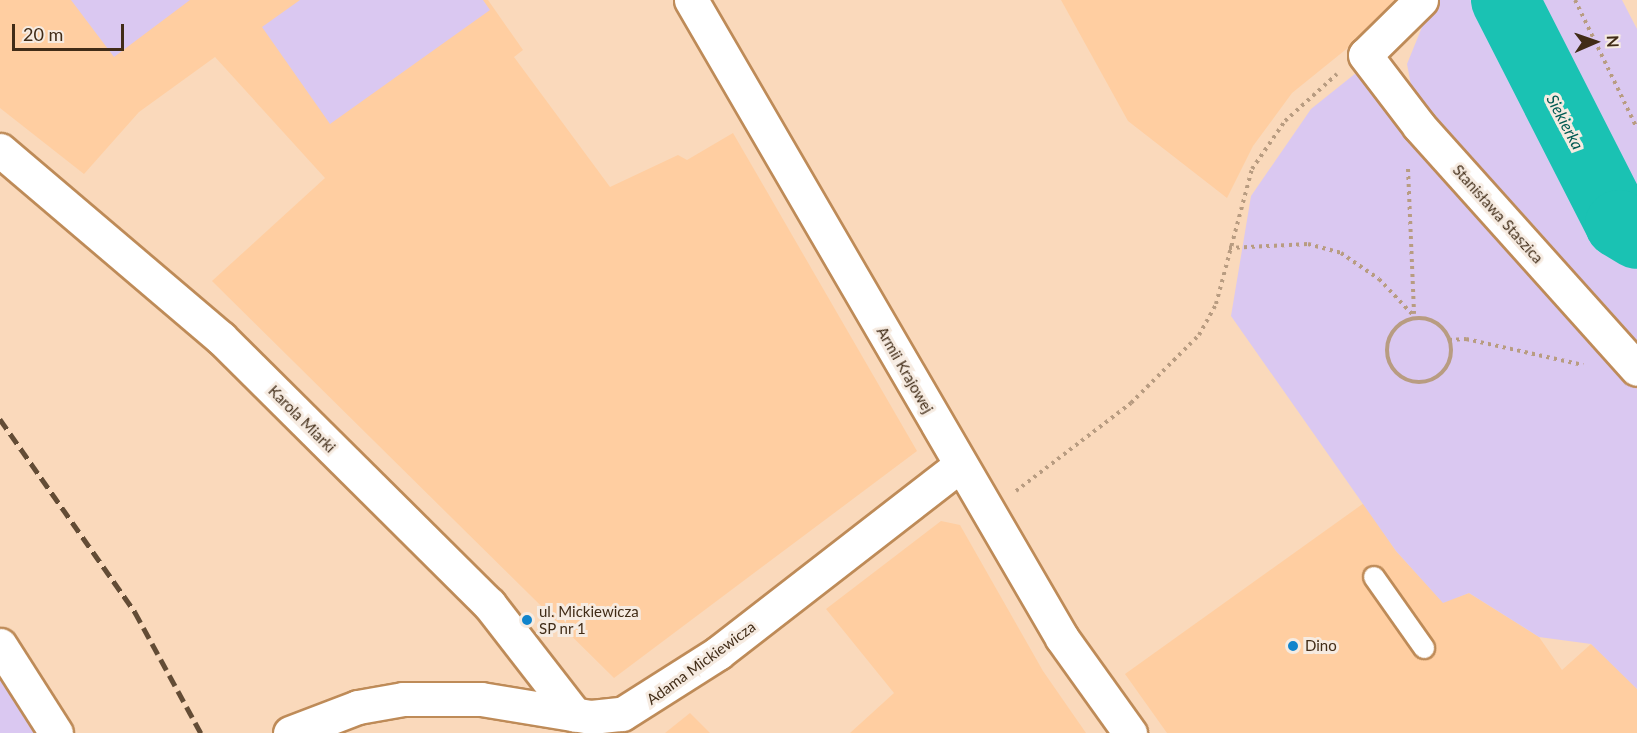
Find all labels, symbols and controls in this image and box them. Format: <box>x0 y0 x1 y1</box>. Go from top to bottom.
scale bar <box>15 12 128 50</box>
north arrow <box>1565 12 1625 72</box>
text: 20 m <box>23 23 63 45</box>
text: N <box>1604 35 1623 48</box>
water label: Siekierka <box>1543 91 1587 153</box>
street label: Stanisława Staszica <box>1449 161 1547 267</box>
street label: Armii Krajowej <box>873 324 937 416</box>
street label: Karola Miarki <box>265 382 339 456</box>
place label: ul. Mickiewicza SP nr 1 <box>539 602 639 637</box>
marker: ul. Mickiewicza SP nr 1 <box>520 613 534 627</box>
street label: Adama Mickiewicza <box>643 618 759 708</box>
place label: Dino <box>1305 637 1337 655</box>
marker: Dino <box>1286 639 1300 653</box>

